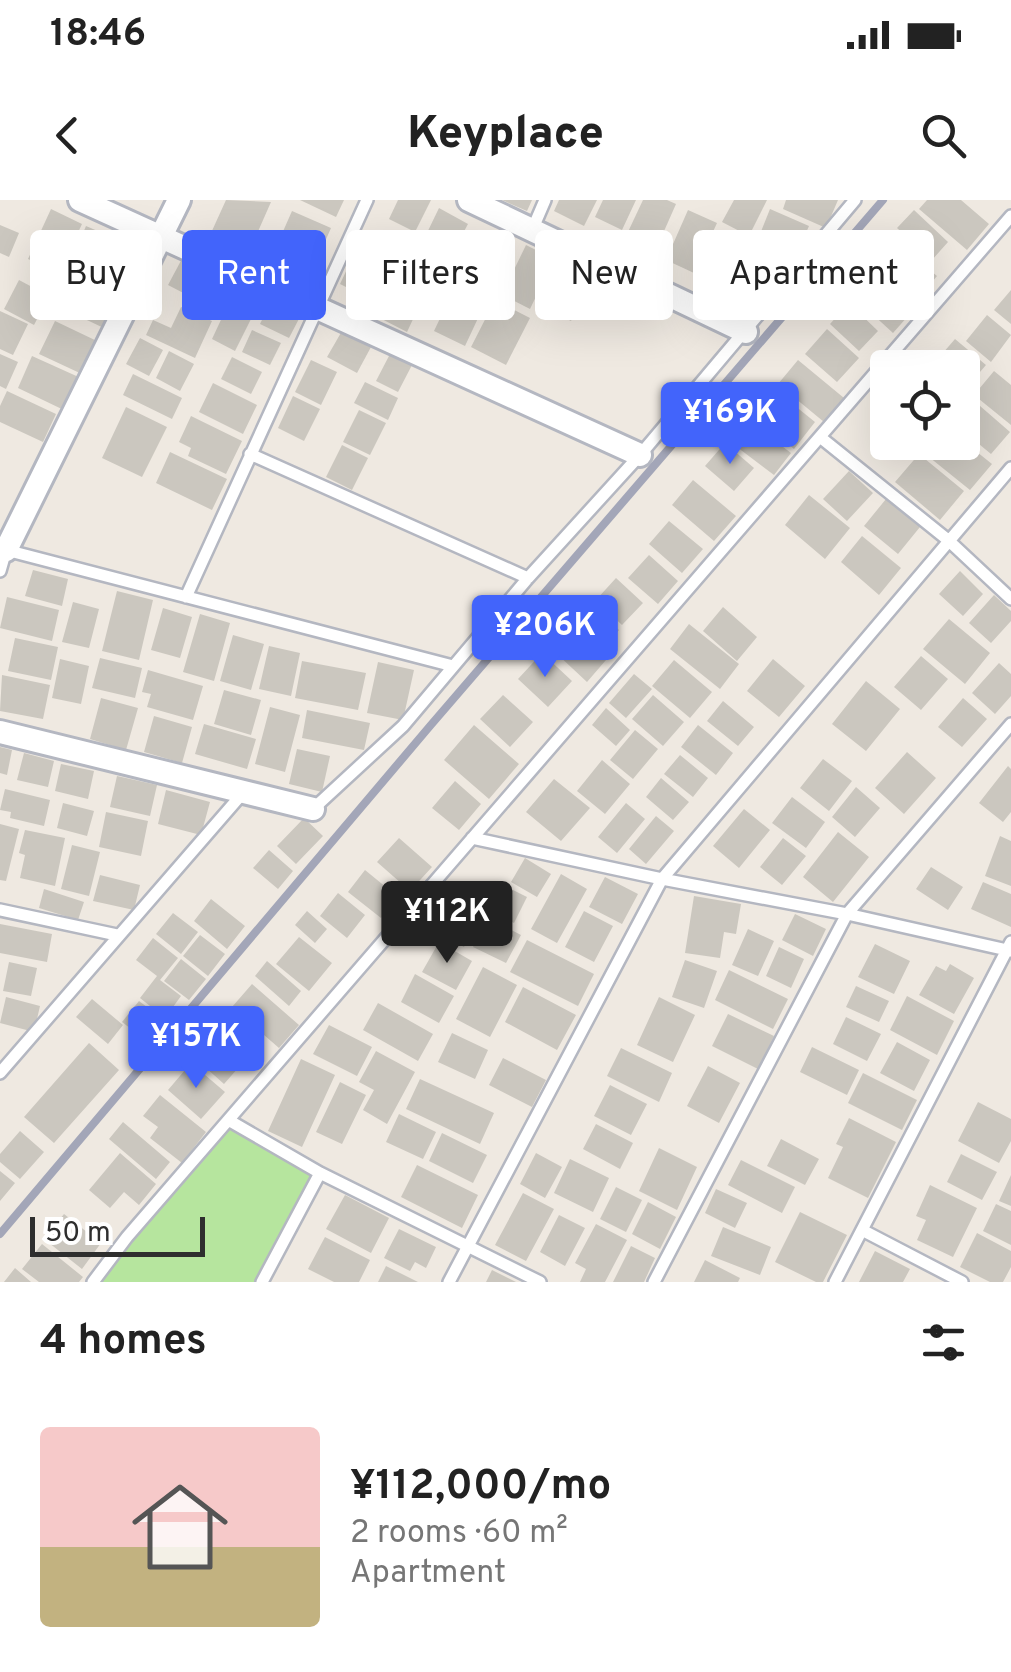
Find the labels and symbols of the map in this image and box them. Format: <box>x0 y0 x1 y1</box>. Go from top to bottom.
pin: ¥169K <box>660 382 800 467</box>
pin: ¥206K <box>475 595 615 680</box>
pin: ¥112K <box>377 881 517 966</box>
pin: ¥157K <box>126 1006 266 1091</box>
scale bar <box>30 1212 205 1256</box>

